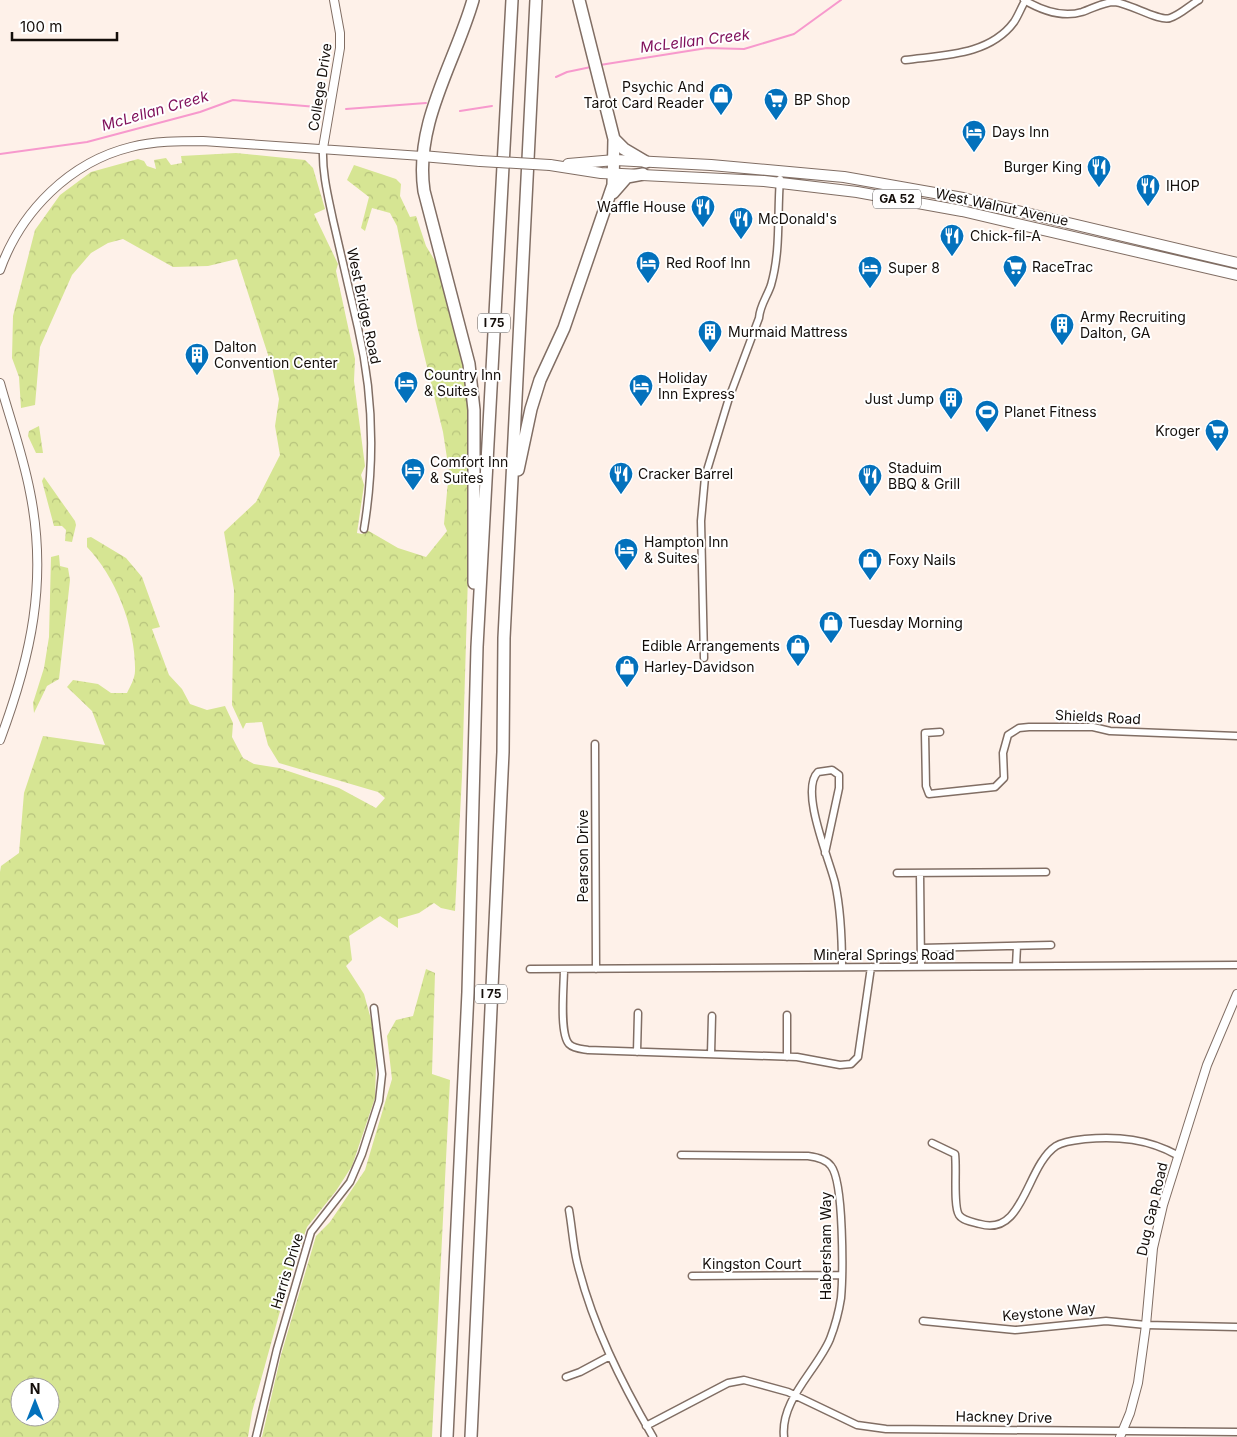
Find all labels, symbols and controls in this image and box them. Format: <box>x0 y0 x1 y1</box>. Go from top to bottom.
scale bar <box>12 10 118 42</box>
text: 100 m <box>20 17 62 36</box>
water label: McLellan Creek <box>639 24 752 57</box>
street label: College Drive <box>304 42 335 132</box>
place label: Psychic And Tarot Card Reader <box>584 78 704 111</box>
shop icon: Psychic And Tarot Card Reader <box>708 82 734 116</box>
water label: McLellan Creek <box>99 86 211 135</box>
supermarket icon: BP Shop <box>763 87 789 121</box>
place label: BP Shop <box>794 91 850 108</box>
hotel icon: Days Inn <box>961 119 987 153</box>
place label: Days Inn <box>992 123 1049 140</box>
restaurant icon: Burger King <box>1086 154 1112 188</box>
place label: Burger King <box>1004 158 1082 175</box>
restaurant icon: IHOP <box>1135 173 1161 207</box>
place label: IHOP <box>1166 177 1200 194</box>
street label: West Walnut Avenue <box>934 184 1070 229</box>
road number: GA 52 <box>873 190 921 208</box>
restaurant icon: Waffle House <box>690 194 716 228</box>
place label: Waffle House <box>597 198 686 215</box>
restaurant icon: McDonald's <box>728 206 754 240</box>
place label: McDonald's <box>758 210 837 227</box>
restaurant icon: Chick-fil-A <box>939 223 965 257</box>
place label: Chick-fil-A <box>970 227 1041 244</box>
street label: West Bridge Road <box>344 246 385 365</box>
hotel icon: Red Roof Inn <box>635 250 661 284</box>
place label: Red Roof Inn <box>666 254 751 271</box>
supermarket icon: RaceTrac <box>1002 254 1028 288</box>
hotel icon: Super 8 <box>857 255 883 289</box>
place label: RaceTrac <box>1032 258 1093 275</box>
place label: Super 8 <box>888 259 940 276</box>
place label: Army Recruiting Dalton, GA <box>1080 308 1186 341</box>
building icon: Army Recruiting Dalton, GA <box>1049 312 1075 346</box>
road number: I 75 <box>478 314 510 332</box>
building icon: Murmaid Mattress <box>697 319 723 353</box>
place label: Murmaid Mattress <box>728 323 848 340</box>
place label: Dalton Convention Center <box>214 338 338 371</box>
building icon: Dalton Convention Center <box>184 342 210 376</box>
place label: Country Inn & Suites <box>424 366 501 399</box>
place label: Holiday Inn Express <box>658 369 735 402</box>
hotel icon: Country Inn & Suites <box>393 370 419 404</box>
hotel icon: Holiday Inn Express <box>628 373 654 407</box>
building icon: Just Jump <box>938 386 964 420</box>
place label: Just Jump <box>865 390 934 407</box>
sports icon: Planet Fitness <box>974 399 1000 433</box>
place label: Planet Fitness <box>1004 403 1097 420</box>
supermarket icon: Kroger <box>1204 418 1230 452</box>
place label: Kroger <box>1155 422 1200 439</box>
place label: Comfort Inn & Suites <box>430 453 508 486</box>
hotel icon: Comfort Inn & Suites <box>400 457 426 491</box>
place label: Staduim BBQ & Grill <box>888 459 960 492</box>
restaurant icon: Cracker Barrel <box>608 461 634 495</box>
restaurant icon: Staduim BBQ & Grill <box>857 463 883 497</box>
place label: Cracker Barrel <box>638 465 733 482</box>
place label: Hampton Inn & Suites <box>644 533 728 566</box>
hotel icon: Hampton Inn & Suites <box>613 537 639 571</box>
shop icon: Foxy Nails <box>857 547 883 581</box>
place label: Foxy Nails <box>888 551 956 568</box>
shop icon: Tuesday Morning <box>818 610 844 644</box>
place label: Tuesday Morning <box>848 614 963 631</box>
shop icon: Edible Arrangements <box>785 633 811 667</box>
place label: Edible Arrangements <box>642 637 780 654</box>
shop icon: Harley-Davidson <box>614 654 640 688</box>
place label: Harley-Davidson <box>644 658 754 675</box>
street label: Shields Road <box>1055 706 1141 727</box>
street label: Pearson Drive <box>574 809 591 903</box>
street label: Mineral Springs Road <box>813 946 955 963</box>
road number: I 75 <box>475 984 507 1004</box>
street label: Dug Gap Road <box>1132 1160 1171 1257</box>
street label: Habersham Way <box>817 1192 834 1300</box>
street label: Harris Drive <box>267 1231 306 1311</box>
street label: Kingston Court <box>702 1255 802 1272</box>
street label: Keystone Way <box>1001 1299 1097 1324</box>
north arrow <box>10 1377 60 1427</box>
text: N <box>30 1380 40 1397</box>
street label: Hackney Drive <box>956 1407 1052 1426</box>

